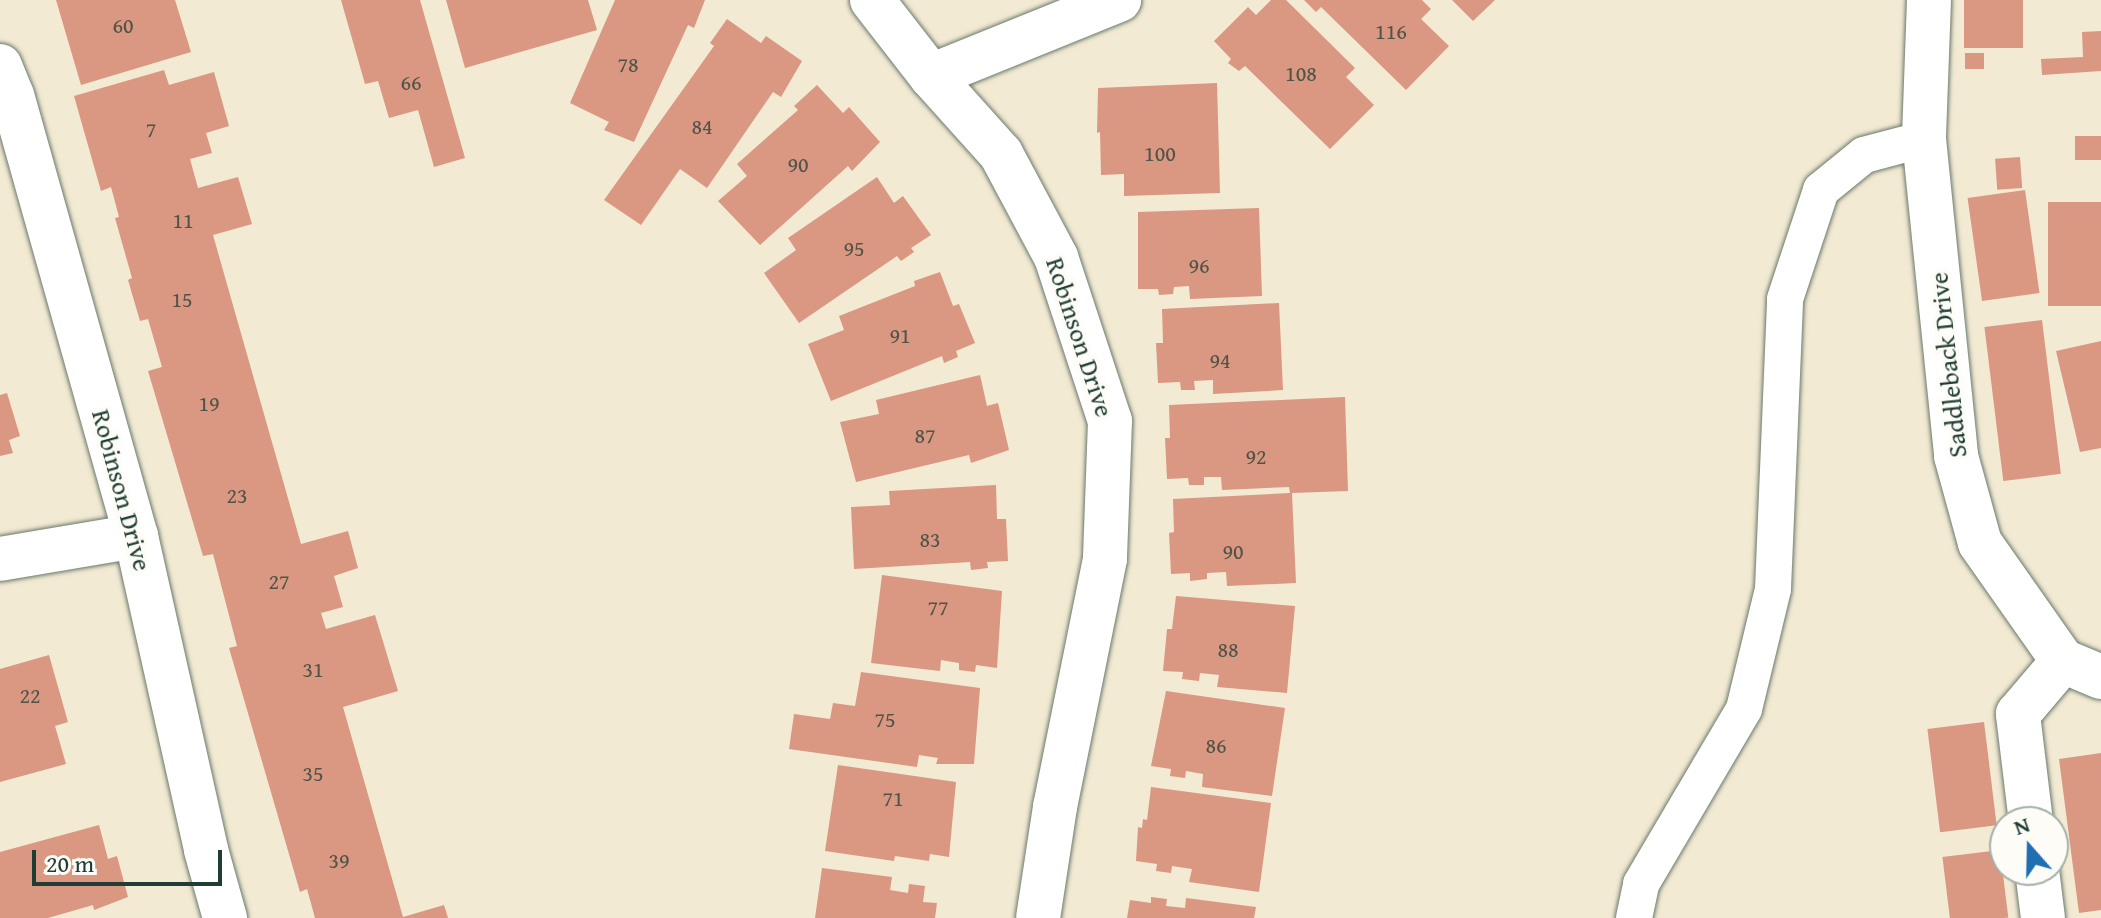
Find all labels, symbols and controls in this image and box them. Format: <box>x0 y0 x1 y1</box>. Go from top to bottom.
house number: 60 <box>112 13 134 39</box>
house number: 116 <box>1375 19 1407 45</box>
house number: 78 <box>617 52 639 78</box>
house number: 108 <box>1285 61 1317 87</box>
house number: 66 <box>400 70 422 96</box>
house number: 84 <box>691 114 713 140</box>
house number: 7 <box>146 117 156 143</box>
house number: 100 <box>1144 141 1176 167</box>
house number: 90 <box>787 152 809 178</box>
house number: 11 <box>172 208 194 234</box>
house number: 95 <box>843 236 865 262</box>
street label: Robinson Drive <box>1040 253 1120 421</box>
house number: 96 <box>1188 253 1210 279</box>
street label: Saddleback Drive <box>1923 271 1973 459</box>
house number: 15 <box>171 287 193 313</box>
house number: 91 <box>889 323 911 349</box>
house number: 94 <box>1209 348 1231 374</box>
house number: 19 <box>198 391 220 417</box>
street label: Robinson Drive <box>85 406 159 574</box>
house number: 87 <box>914 423 936 449</box>
house number: 92 <box>1245 444 1267 470</box>
house number: 23 <box>226 483 248 509</box>
house number: 83 <box>919 527 941 553</box>
house number: 90 <box>1222 539 1244 565</box>
house number: 27 <box>268 569 290 595</box>
house number: 77 <box>927 595 949 621</box>
house number: 88 <box>1217 637 1239 663</box>
house number: 31 <box>302 657 324 683</box>
house number: 22 <box>19 683 41 709</box>
house number: 75 <box>874 707 896 733</box>
house number: 86 <box>1205 733 1227 759</box>
house number: 35 <box>302 761 324 787</box>
house number: 71 <box>882 786 904 812</box>
north arrow <box>1989 806 2069 886</box>
text: N <box>2009 808 2034 843</box>
scale bar <box>36 834 226 884</box>
text: 20 m <box>46 846 94 881</box>
house number: 39 <box>328 848 350 874</box>

